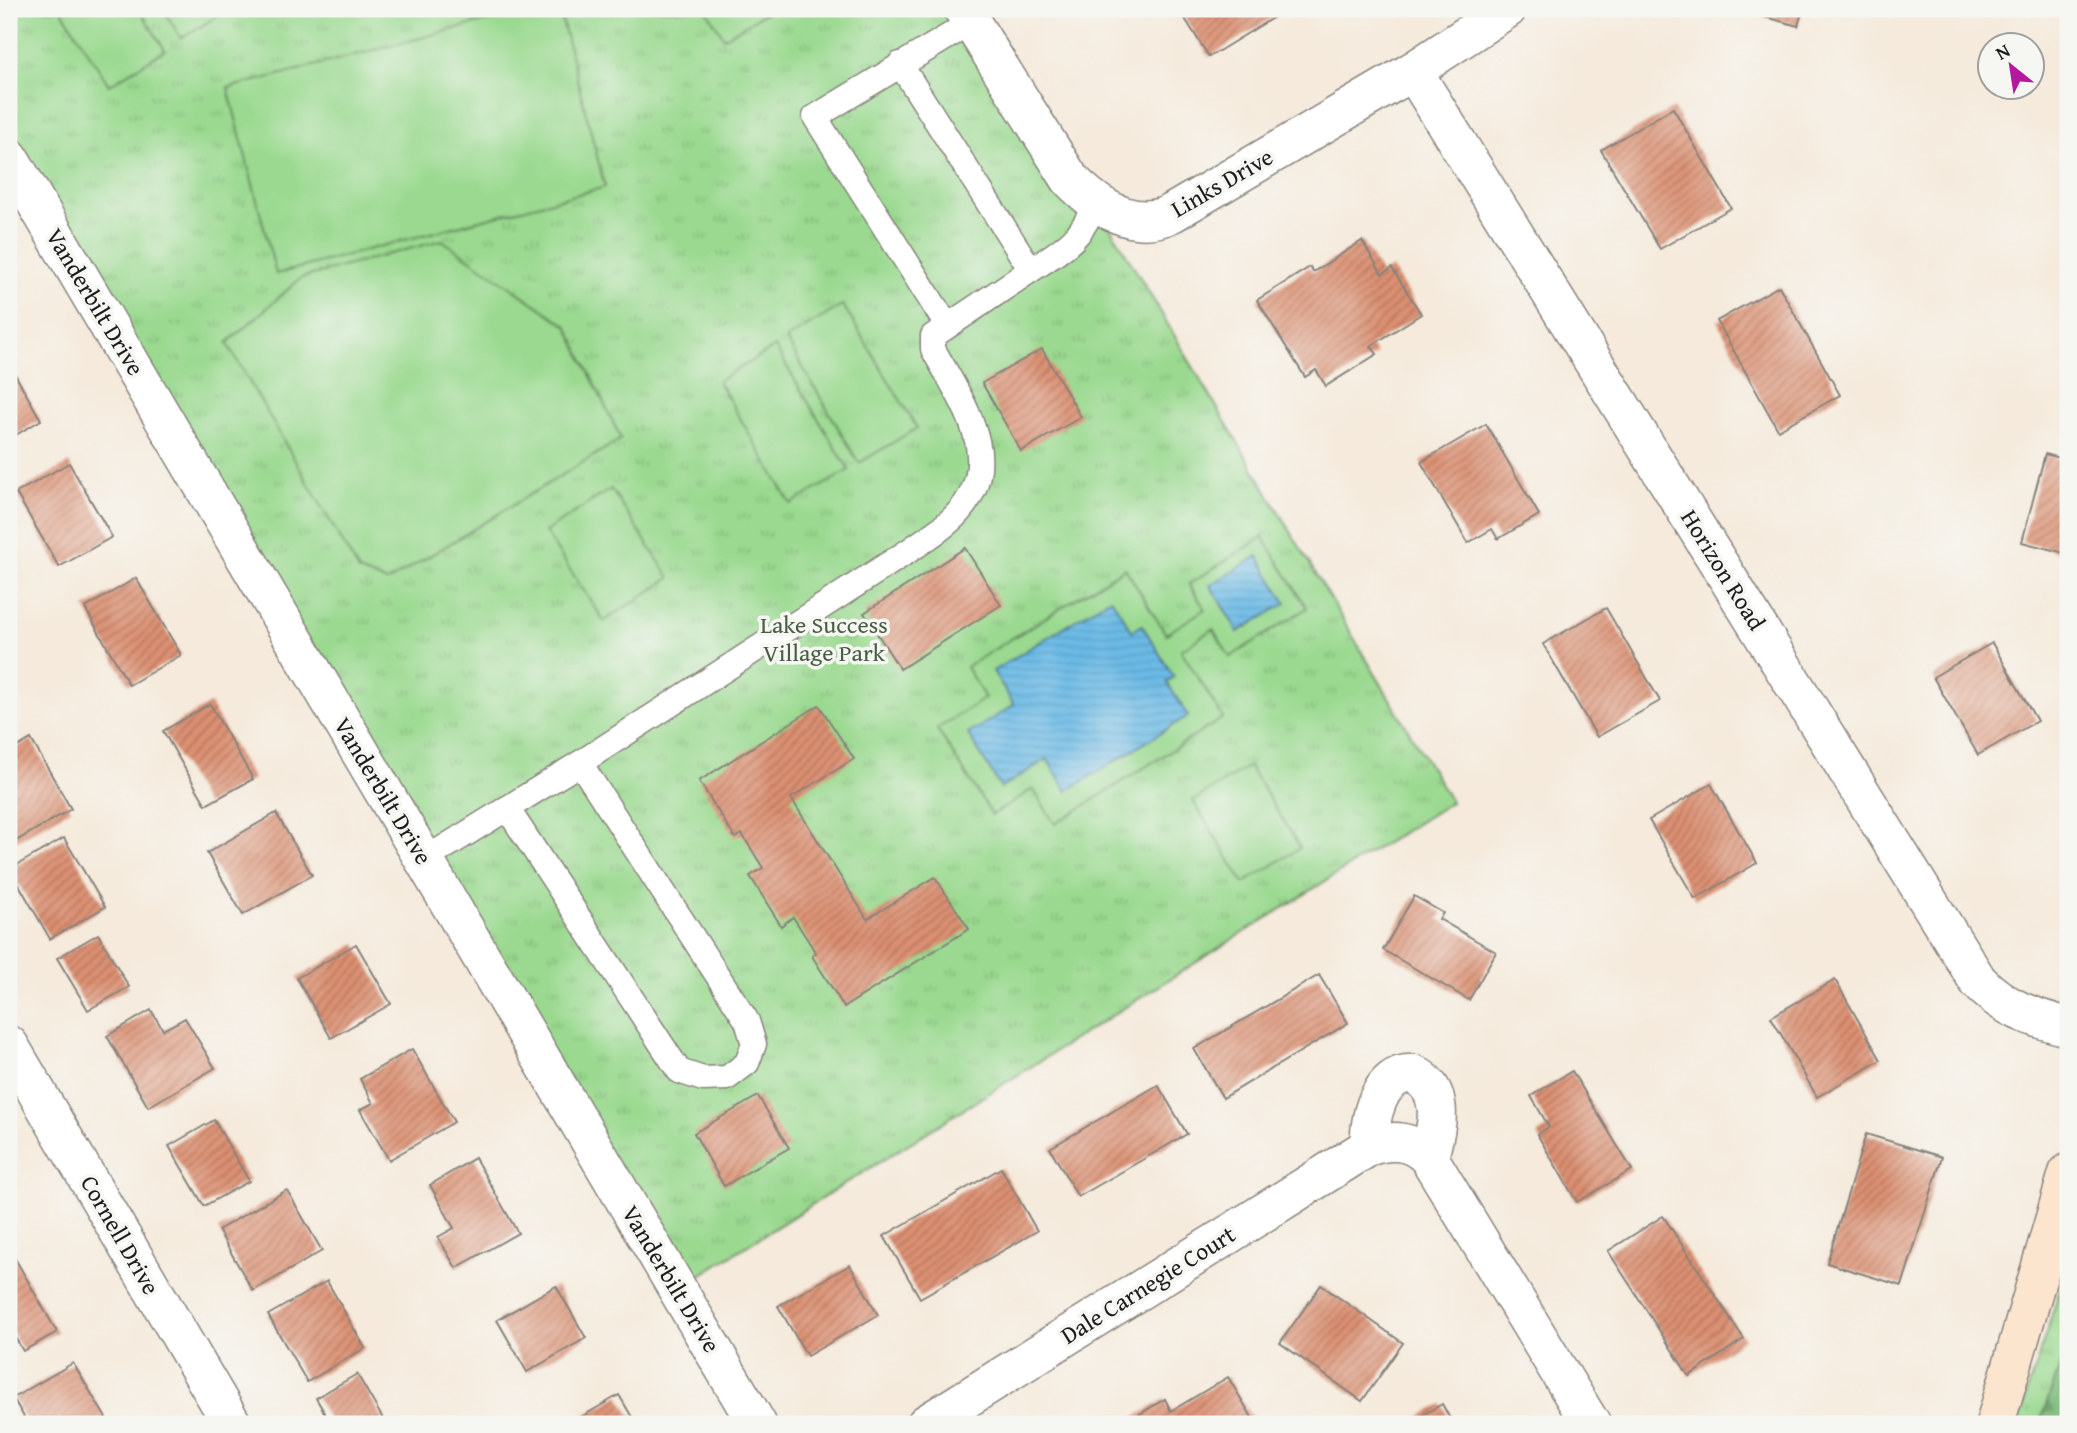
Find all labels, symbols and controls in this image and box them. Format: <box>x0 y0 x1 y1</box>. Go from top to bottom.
north arrow <box>1976 32 2046 102</box>
text: N <box>1990 36 2015 67</box>
street label: Links Drive <box>1164 139 1279 226</box>
street label: Vanderbilt Drive <box>38 221 153 382</box>
street label: Horizon Road <box>1672 503 1775 637</box>
park label: Lake Success Village Park <box>760 607 888 670</box>
street label: Vanderbilt Drive <box>326 710 441 871</box>
street label: Cornell Drive <box>72 1169 169 1301</box>
street label: Vanderbilt Drive <box>614 1198 729 1359</box>
street label: Dale Carnegie Court <box>1054 1216 1242 1352</box>

